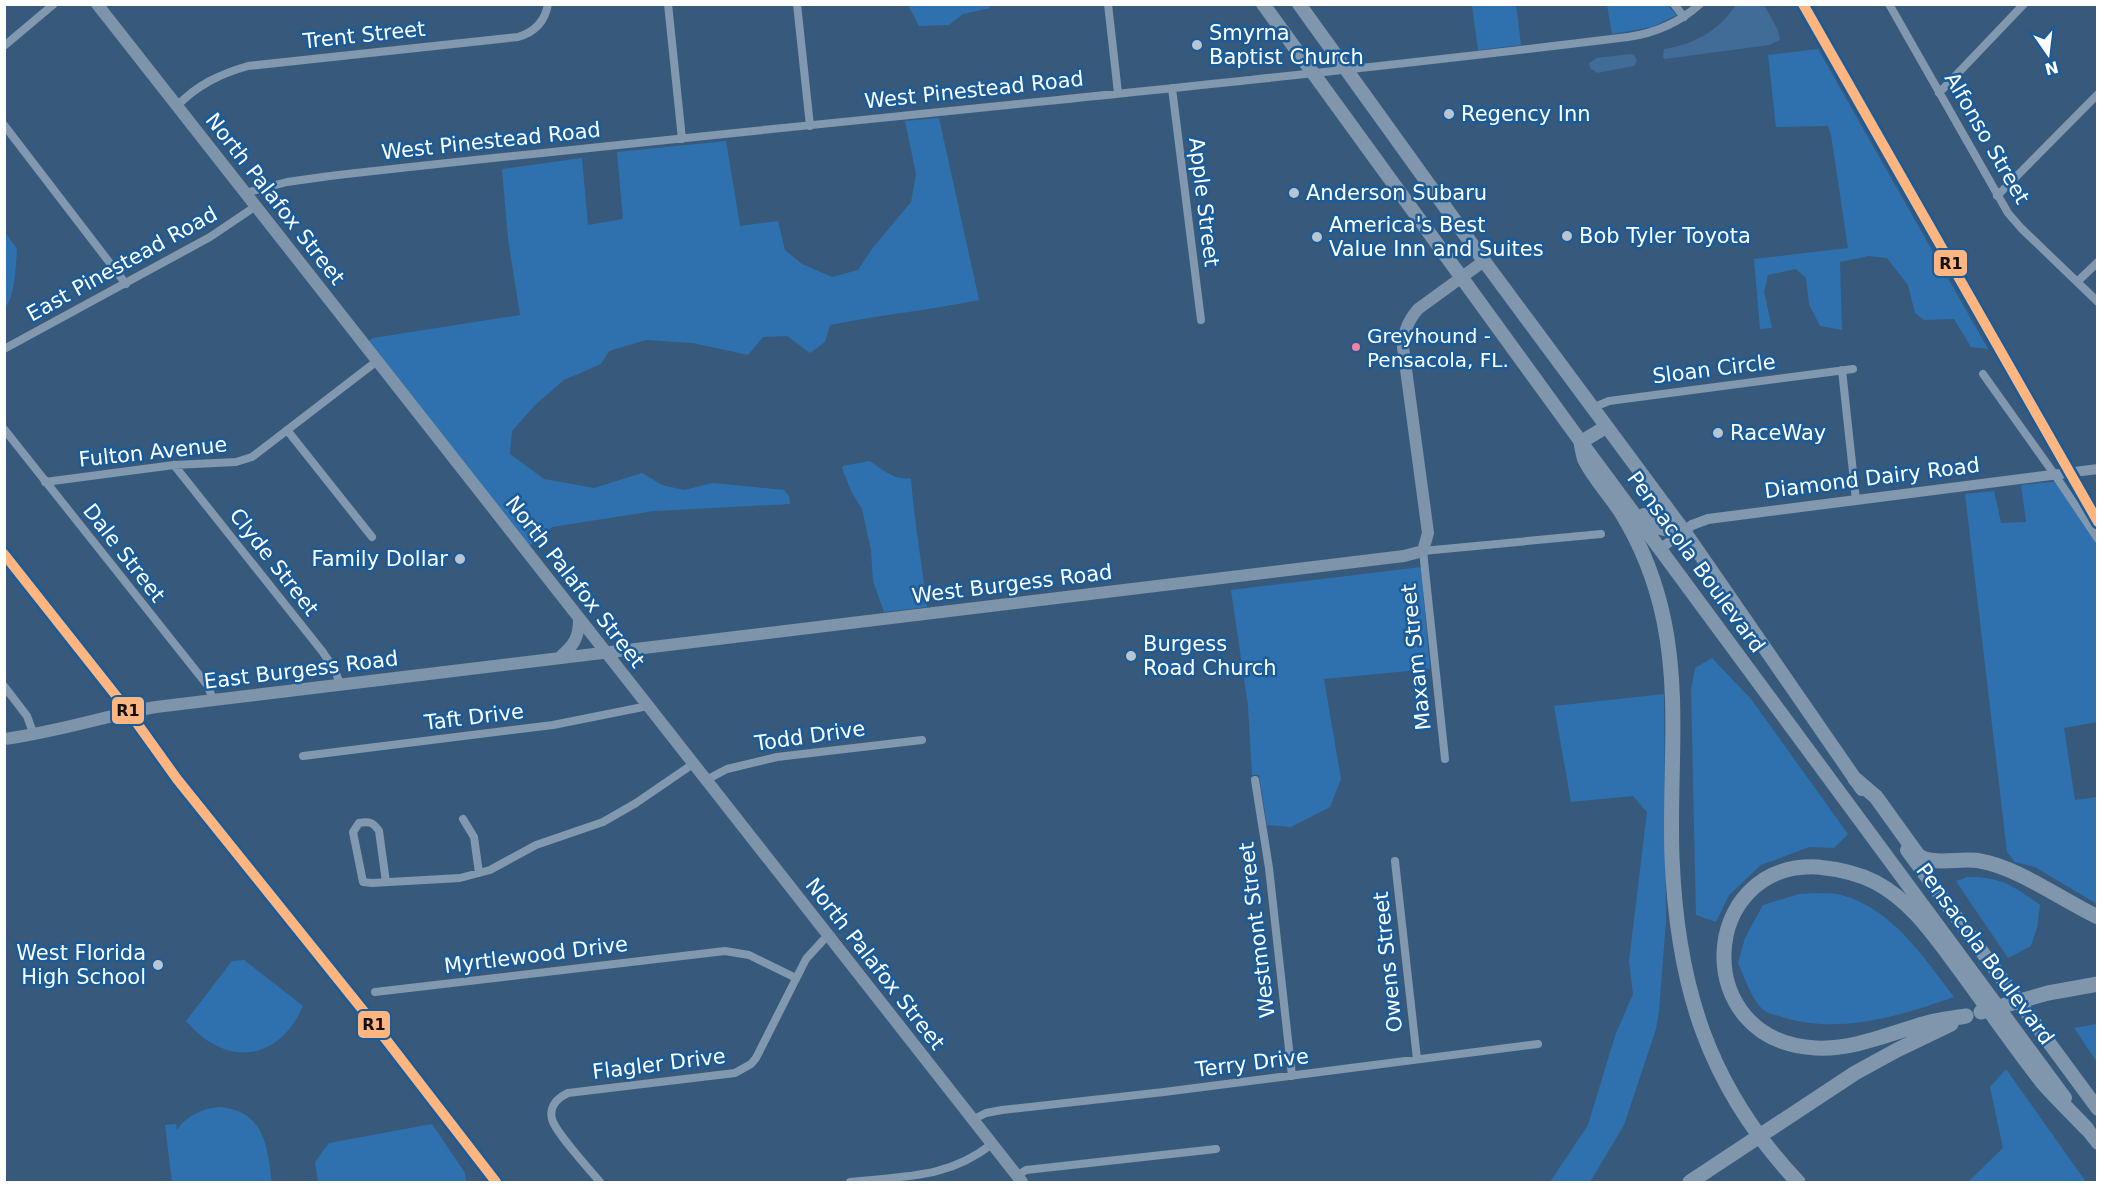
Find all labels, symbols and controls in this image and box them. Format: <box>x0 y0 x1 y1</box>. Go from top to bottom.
street label: Trent Street <box>301 17 426 53</box>
place label: Smyrna Baptist Church <box>1209 21 1364 69</box>
north arrow <box>2018 24 2078 84</box>
marker: Smyrna Baptist Church <box>1190 38 1204 52</box>
text: N <box>2043 57 2060 79</box>
street label: West Pinestead Road <box>863 67 1085 113</box>
street label: Alfonso Street <box>1940 68 2034 208</box>
place label: Regency Inn <box>1461 102 1591 126</box>
marker: Regency Inn <box>1442 107 1456 121</box>
street label: North Palafox Street <box>201 108 349 290</box>
street label: West Pinestead Road <box>380 118 602 164</box>
street label: Apple Street <box>1184 136 1224 268</box>
place label: Anderson Subaru <box>1306 181 1487 205</box>
marker: Anderson Subaru <box>1287 186 1301 200</box>
street label: East Pinestead Road <box>23 202 221 326</box>
place label: America's Best Value Inn and Suites <box>1329 213 1544 261</box>
place label: Bob Tyler Toyota <box>1579 224 1751 248</box>
marker: Bob Tyler Toyota <box>1560 229 1574 243</box>
marker: America's Best Value Inn and Suites <box>1310 230 1324 244</box>
line badge: R1 <box>1933 249 1968 277</box>
text: R1 <box>1939 254 1963 273</box>
place label: Greyhound - Pensacola, FL. <box>1367 324 1509 372</box>
marker: Greyhound - Pensacola, FL. <box>1350 341 1362 353</box>
street label: Sloan Circle <box>1651 350 1777 388</box>
place label: RaceWay <box>1730 421 1826 445</box>
marker: RaceWay <box>1711 426 1725 440</box>
street label: Fulton Avenue <box>78 432 228 472</box>
street label: Diamond Dairy Road <box>1763 453 1981 503</box>
street label: Pensacola Boulevard <box>1622 467 1770 657</box>
street label: North Palafox Street <box>501 491 649 673</box>
street label: Dale Street <box>78 499 170 607</box>
street label: Clyde Street <box>225 504 323 620</box>
place label: Family Dollar <box>312 547 448 571</box>
marker: Family Dollar <box>453 552 467 566</box>
street label: West Burgess Road <box>910 560 1114 608</box>
street label: Maxam Street <box>1396 583 1436 731</box>
place label: Burgess Road Church <box>1143 632 1277 680</box>
street label: East Burgess Road <box>203 646 399 694</box>
marker: Burgess Road Church <box>1124 649 1138 663</box>
line badge: R1 <box>111 696 145 725</box>
street label: Taft Drive <box>422 699 525 735</box>
text: R1 <box>116 701 140 720</box>
street label: Todd Drive <box>752 716 867 756</box>
street label: Westmont Street <box>1234 841 1280 1019</box>
street label: Pensacola Boulevard <box>1911 859 2059 1049</box>
street label: North Palafox Street <box>801 873 949 1055</box>
street label: Owens Street <box>1369 890 1407 1034</box>
street label: Myrtlewood Drive <box>443 932 629 978</box>
place label: West Florida High School <box>16 941 146 989</box>
marker: West Florida High School <box>151 958 165 972</box>
line badge: R1 <box>357 1010 391 1039</box>
text: R1 <box>362 1015 386 1034</box>
street label: Flagler Drive <box>591 1044 727 1084</box>
street label: Terry Drive <box>1193 1044 1310 1082</box>

